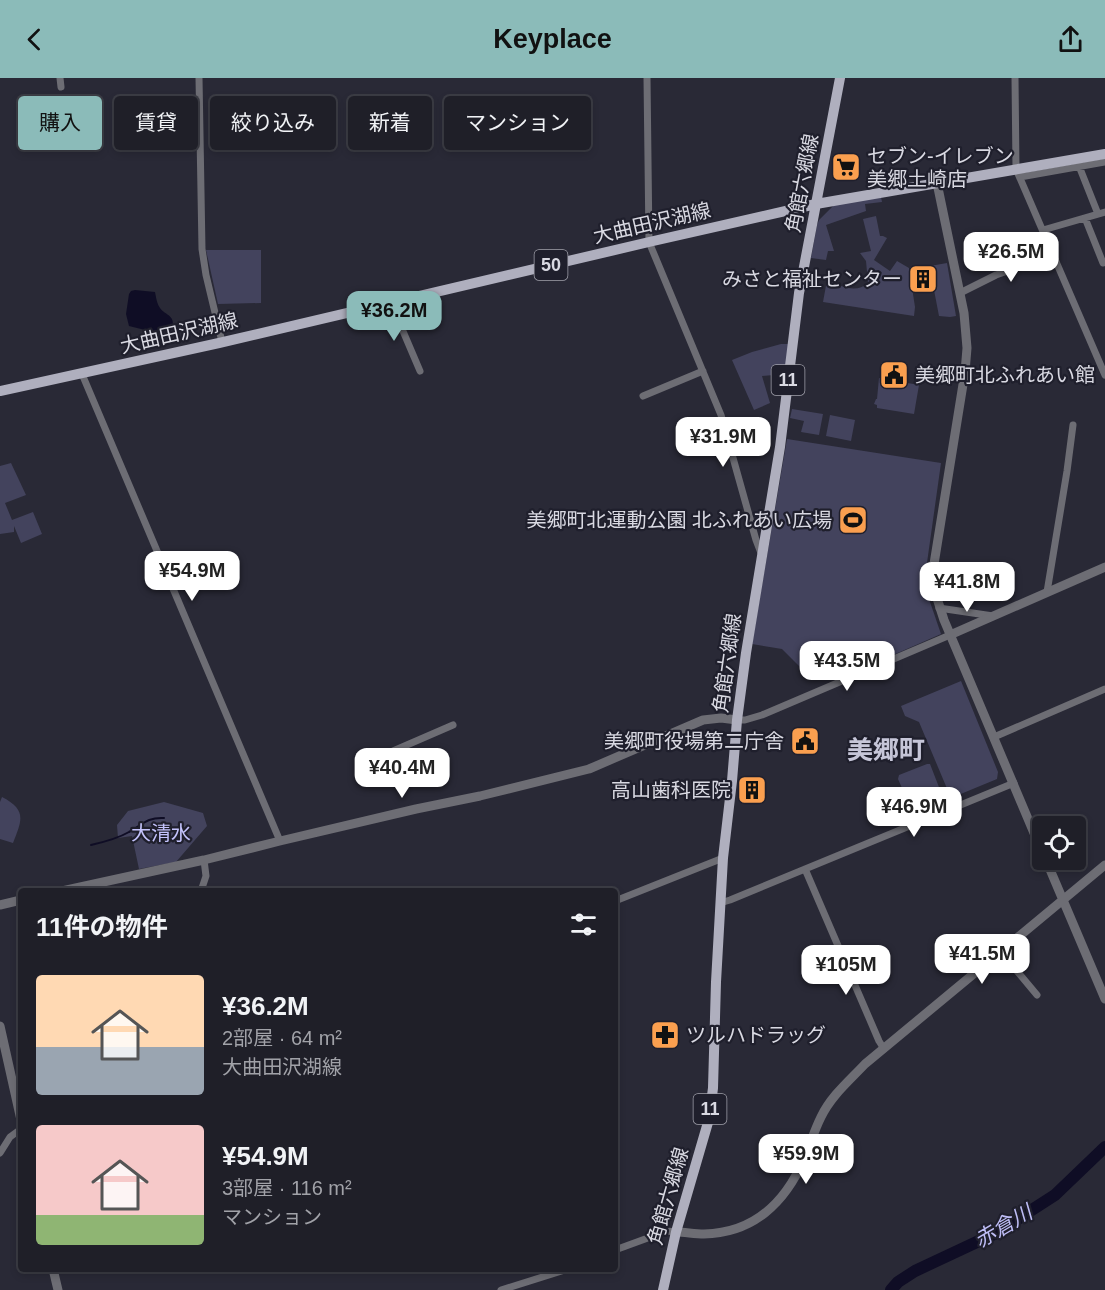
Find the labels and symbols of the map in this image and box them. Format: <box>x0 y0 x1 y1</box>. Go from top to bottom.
street label: 角館六郷線 <box>782 132 822 234</box>
place label: セブン-イレブン 美郷土崎店 <box>867 145 1014 190</box>
supermarket icon: セブン-イレブン 美郷土崎店 <box>830 151 862 183</box>
street label: 大曲田沢湖線 <box>591 199 713 247</box>
pin: ¥26.5M <box>962 232 1060 283</box>
road number: 50 <box>534 250 568 280</box>
building icon: みさと福祉センター <box>907 263 939 295</box>
place label: みさと福祉センター <box>722 268 902 290</box>
pin: ¥36.2M <box>345 291 443 342</box>
street label: 大曲田沢湖線 <box>118 309 240 357</box>
public building icon: 美郷町北ふれあい館 <box>878 359 910 391</box>
place label: 美郷町北ふれあい館 <box>915 364 1095 386</box>
road number: 11 <box>772 365 804 395</box>
pin: ¥31.9M <box>674 417 772 468</box>
sports icon: 美郷町北運動公園 北ふれあい広場 <box>837 504 869 536</box>
place label: 美郷町北運動公園 北ふれあい広場 <box>526 509 832 531</box>
pin: ¥54.9M <box>143 551 241 602</box>
pin: ¥41.8M <box>918 562 1016 613</box>
street label: 角館六郷線 <box>709 612 745 714</box>
pin: ¥43.5M <box>798 641 896 692</box>
public building icon: 美郷町役場第二庁舎 <box>789 725 821 757</box>
place label: 美郷町役場第二庁舎 <box>604 730 784 752</box>
district label: 美郷町 <box>847 735 925 765</box>
pin: ¥40.4M <box>353 748 451 799</box>
building icon: 高山歯科医院 <box>736 774 768 806</box>
place label: 高山歯科医院 <box>611 779 731 801</box>
pin: ¥46.9M <box>865 787 963 838</box>
park label: 大清水 <box>131 822 191 844</box>
pin: ¥41.5M <box>933 934 1031 985</box>
pin: ¥105M <box>804 945 888 996</box>
pharmacy icon: ツルハドラッグ <box>649 1019 681 1051</box>
place label: ツルハドラッグ <box>686 1024 826 1046</box>
road number: 11 <box>694 1094 726 1124</box>
pin: ¥59.9M <box>757 1134 855 1185</box>
street label: 角館六郷線 <box>644 1145 692 1247</box>
water label: 赤倉川 <box>970 1199 1038 1252</box>

